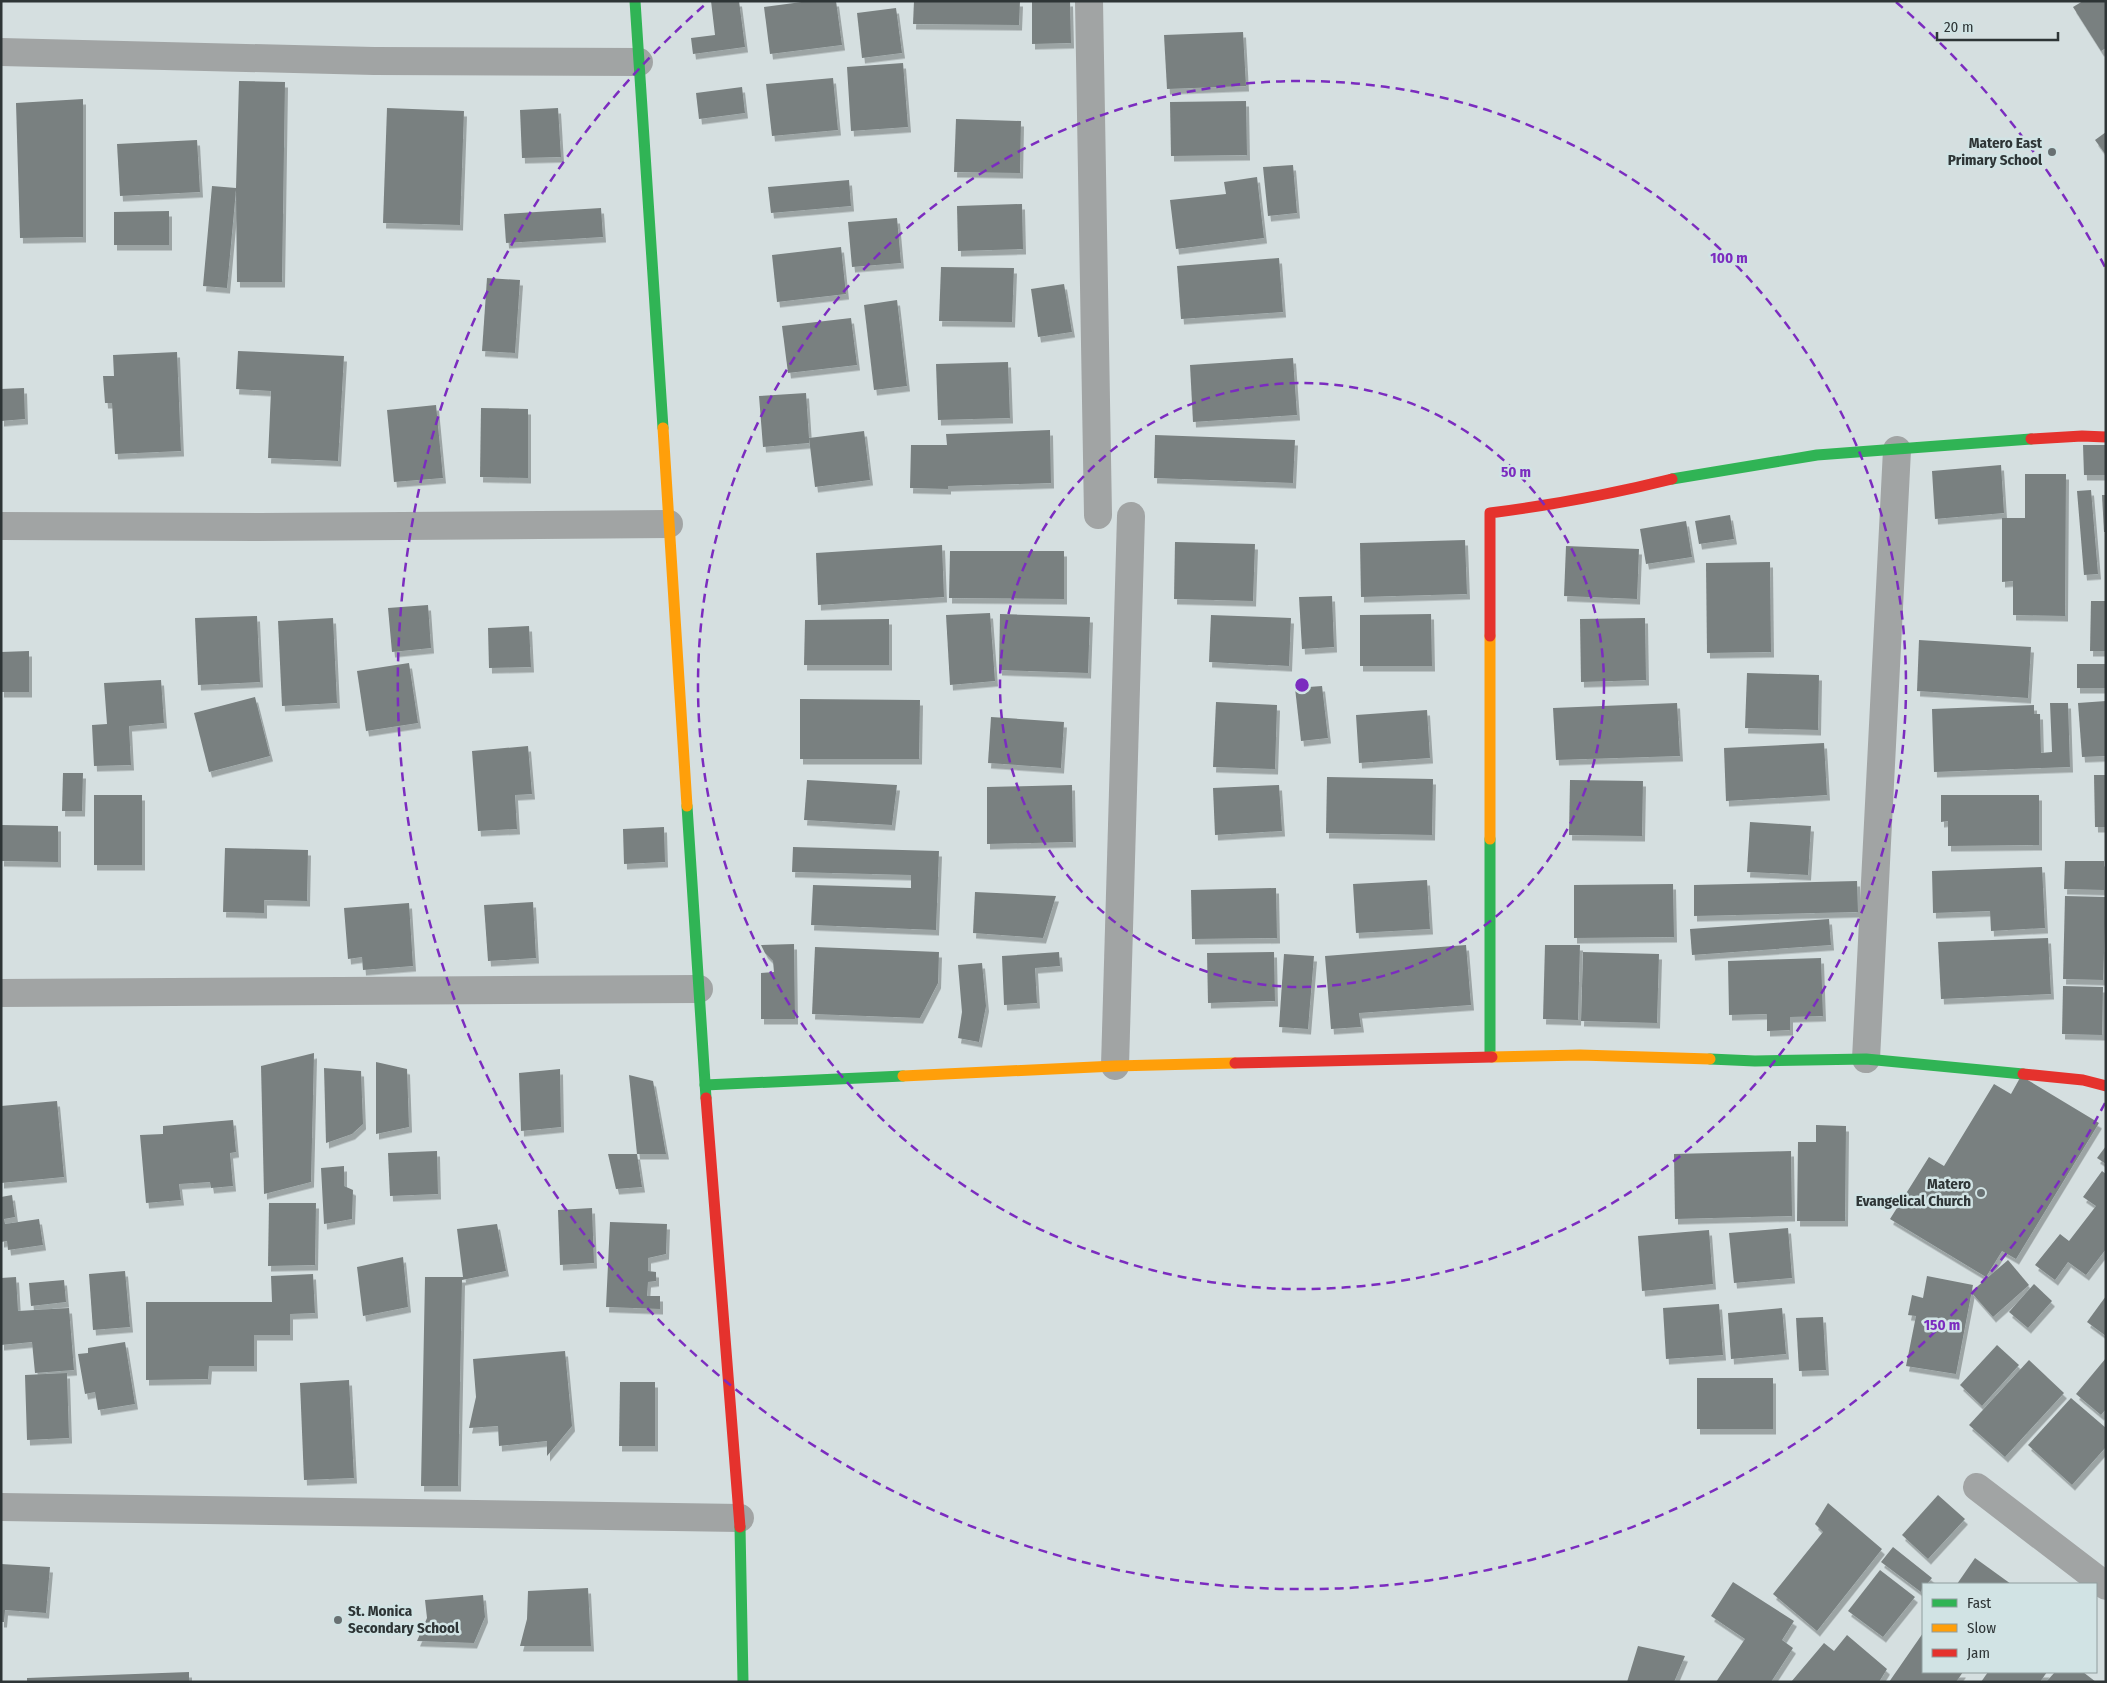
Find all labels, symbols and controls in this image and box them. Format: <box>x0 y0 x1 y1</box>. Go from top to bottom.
scale bar <box>1937 10 2058 42</box>
text: 20 m <box>1944 18 1974 36</box>
place label: Matero East Primary School <box>1948 134 2043 169</box>
marker: Matero East Primary School <box>2046 146 2058 158</box>
text: 100 m <box>1710 249 1748 267</box>
text: 50 m <box>1501 463 1531 481</box>
centre of rings <box>1293 676 1311 694</box>
place label: Matero Evangelical Church <box>1856 1175 1971 1210</box>
marker: Matero Evangelical Church <box>1975 1187 1987 1199</box>
text: 150 m <box>1924 1316 1960 1334</box>
legend <box>1922 1583 2097 1673</box>
text: Fast <box>1967 1594 1991 1612</box>
place label: St. Monica Secondary School <box>348 1602 460 1637</box>
marker: St. Monica Secondary School <box>332 1614 344 1626</box>
text: Slow <box>1967 1619 1996 1637</box>
text: Jam <box>1967 1644 1990 1662</box>

